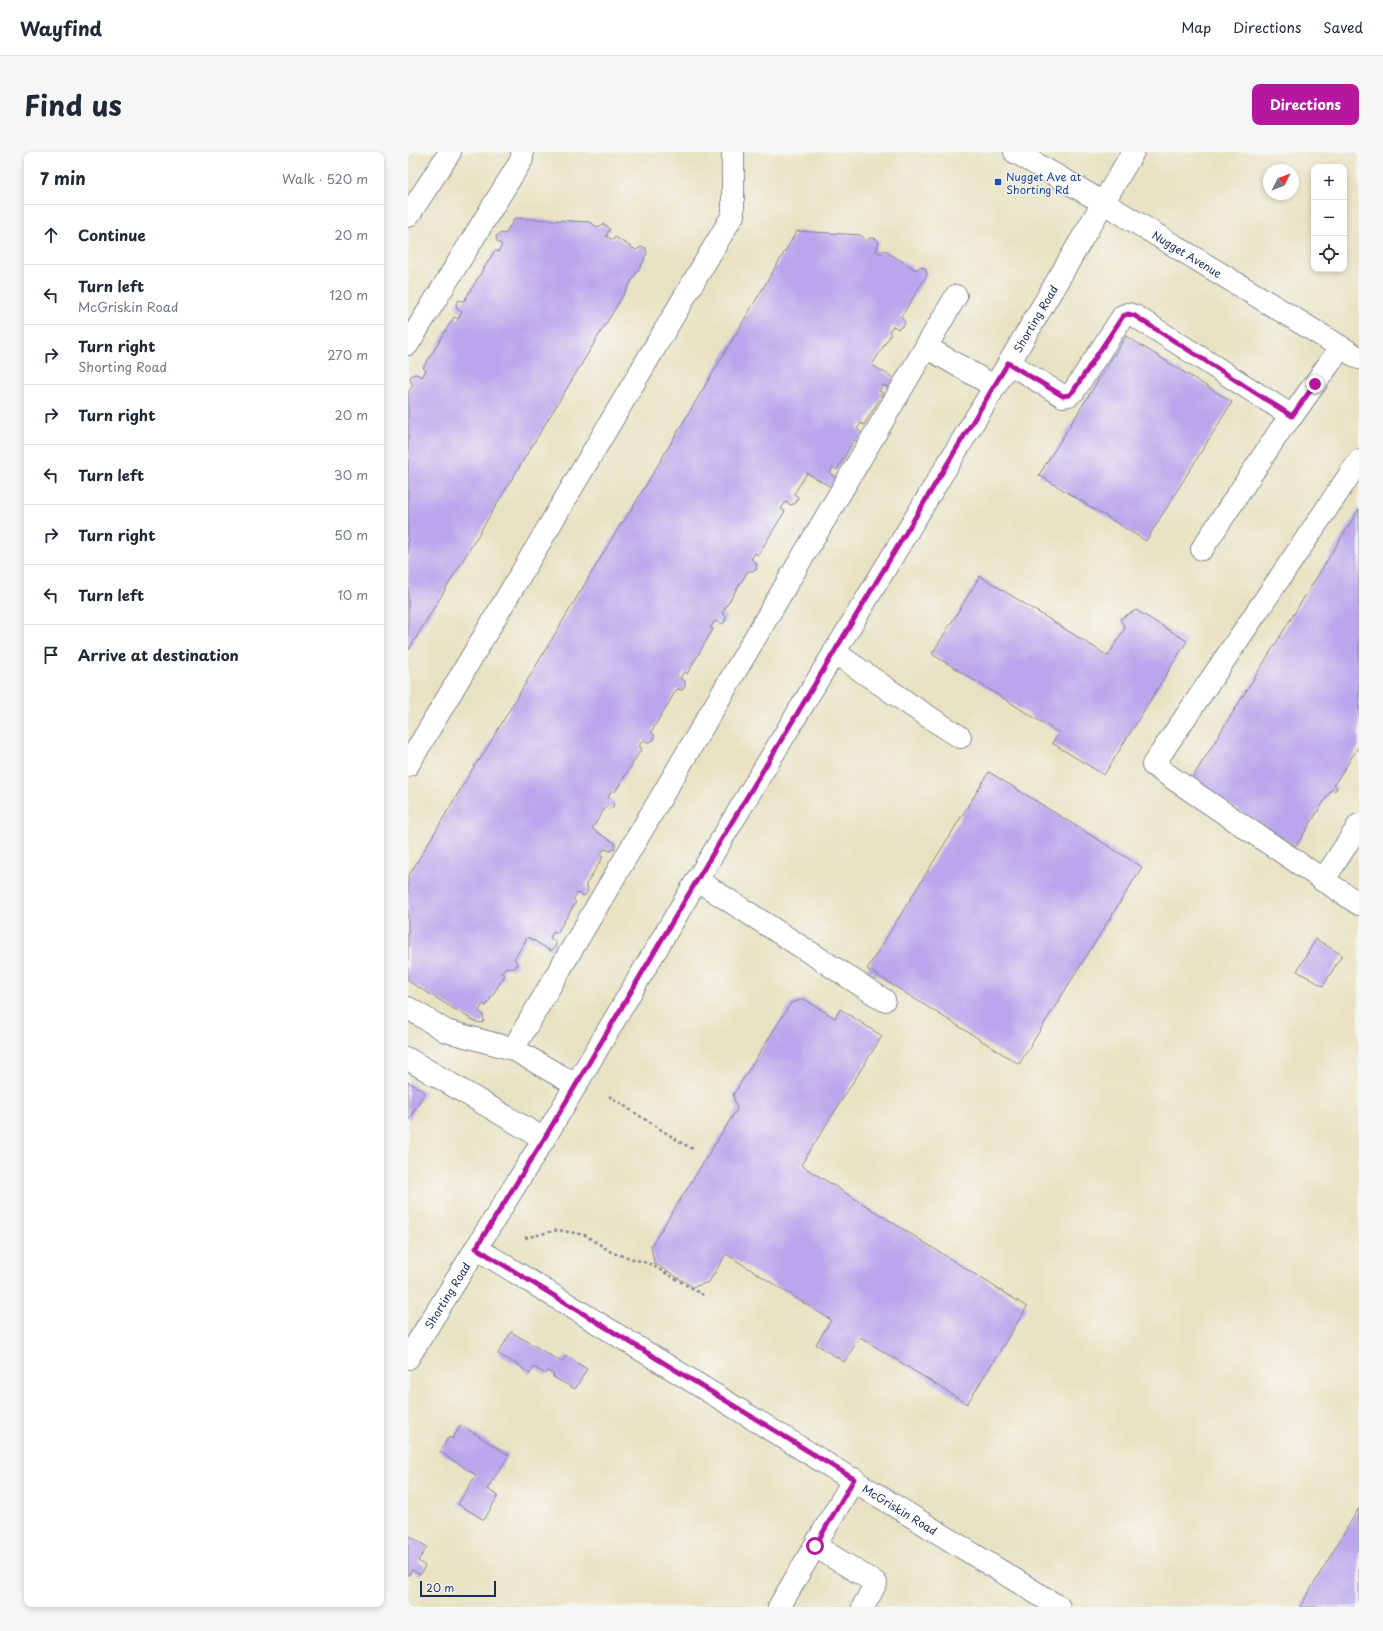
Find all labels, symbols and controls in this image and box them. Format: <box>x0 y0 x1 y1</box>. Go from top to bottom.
text: Wayfind <box>20 14 102 42</box>
text: Map <box>1181 17 1211 38</box>
text: Directions <box>1233 17 1301 38</box>
text: Saved <box>1323 17 1363 38</box>
text: Find us <box>24 83 122 126</box>
button: Directions <box>1252 84 1359 125</box>
north arrow <box>1263 164 1299 200</box>
map controls <box>1311 164 1347 272</box>
button: + <box>1311 164 1347 200</box>
text: 7 min <box>40 165 86 191</box>
place label: Nugget Ave at Shorting Rd <box>1006 168 1082 198</box>
text: Walk · 520 m <box>282 169 368 188</box>
marker: Nugget Ave at Shorting Rd <box>993 177 1003 187</box>
button: − <box>1311 200 1347 236</box>
text: Continue <box>78 223 146 246</box>
icon: ahead <box>40 224 62 246</box>
text: 20 m <box>334 225 368 244</box>
street label: Nugget Avenue <box>1149 226 1225 281</box>
button: locate <box>1311 236 1347 272</box>
text: Turn left <box>78 274 144 297</box>
street label: Shorting Road <box>1009 282 1062 355</box>
icon: left <box>40 284 62 306</box>
text: 120 m <box>329 285 368 304</box>
text: McGriskin Road <box>78 297 178 316</box>
text: Turn right <box>78 334 155 357</box>
icon: right <box>40 344 62 366</box>
text: 270 m <box>327 345 368 364</box>
text: Shorting Road <box>78 357 167 376</box>
route end <box>1306 375 1324 393</box>
text: Turn right <box>78 403 155 426</box>
icon: right <box>40 404 62 426</box>
text: 20 m <box>334 405 368 424</box>
text: Turn left <box>78 463 144 486</box>
icon: left <box>40 464 62 486</box>
text: 30 m <box>334 465 368 484</box>
text: Turn right <box>78 523 155 546</box>
icon: right <box>40 524 62 546</box>
text: 50 m <box>334 525 368 544</box>
text: Turn left <box>78 583 144 606</box>
icon: left <box>40 584 62 606</box>
text: 10 m <box>338 585 368 604</box>
text: Arrive at destination <box>78 643 239 666</box>
icon: arrive <box>40 644 62 666</box>
street label: Shorting Road <box>420 1259 474 1332</box>
street label: McGriskin Road <box>859 1480 941 1539</box>
route start <box>806 1537 824 1555</box>
scale bar <box>420 1579 496 1598</box>
text: 20 m <box>426 1579 454 1596</box>

